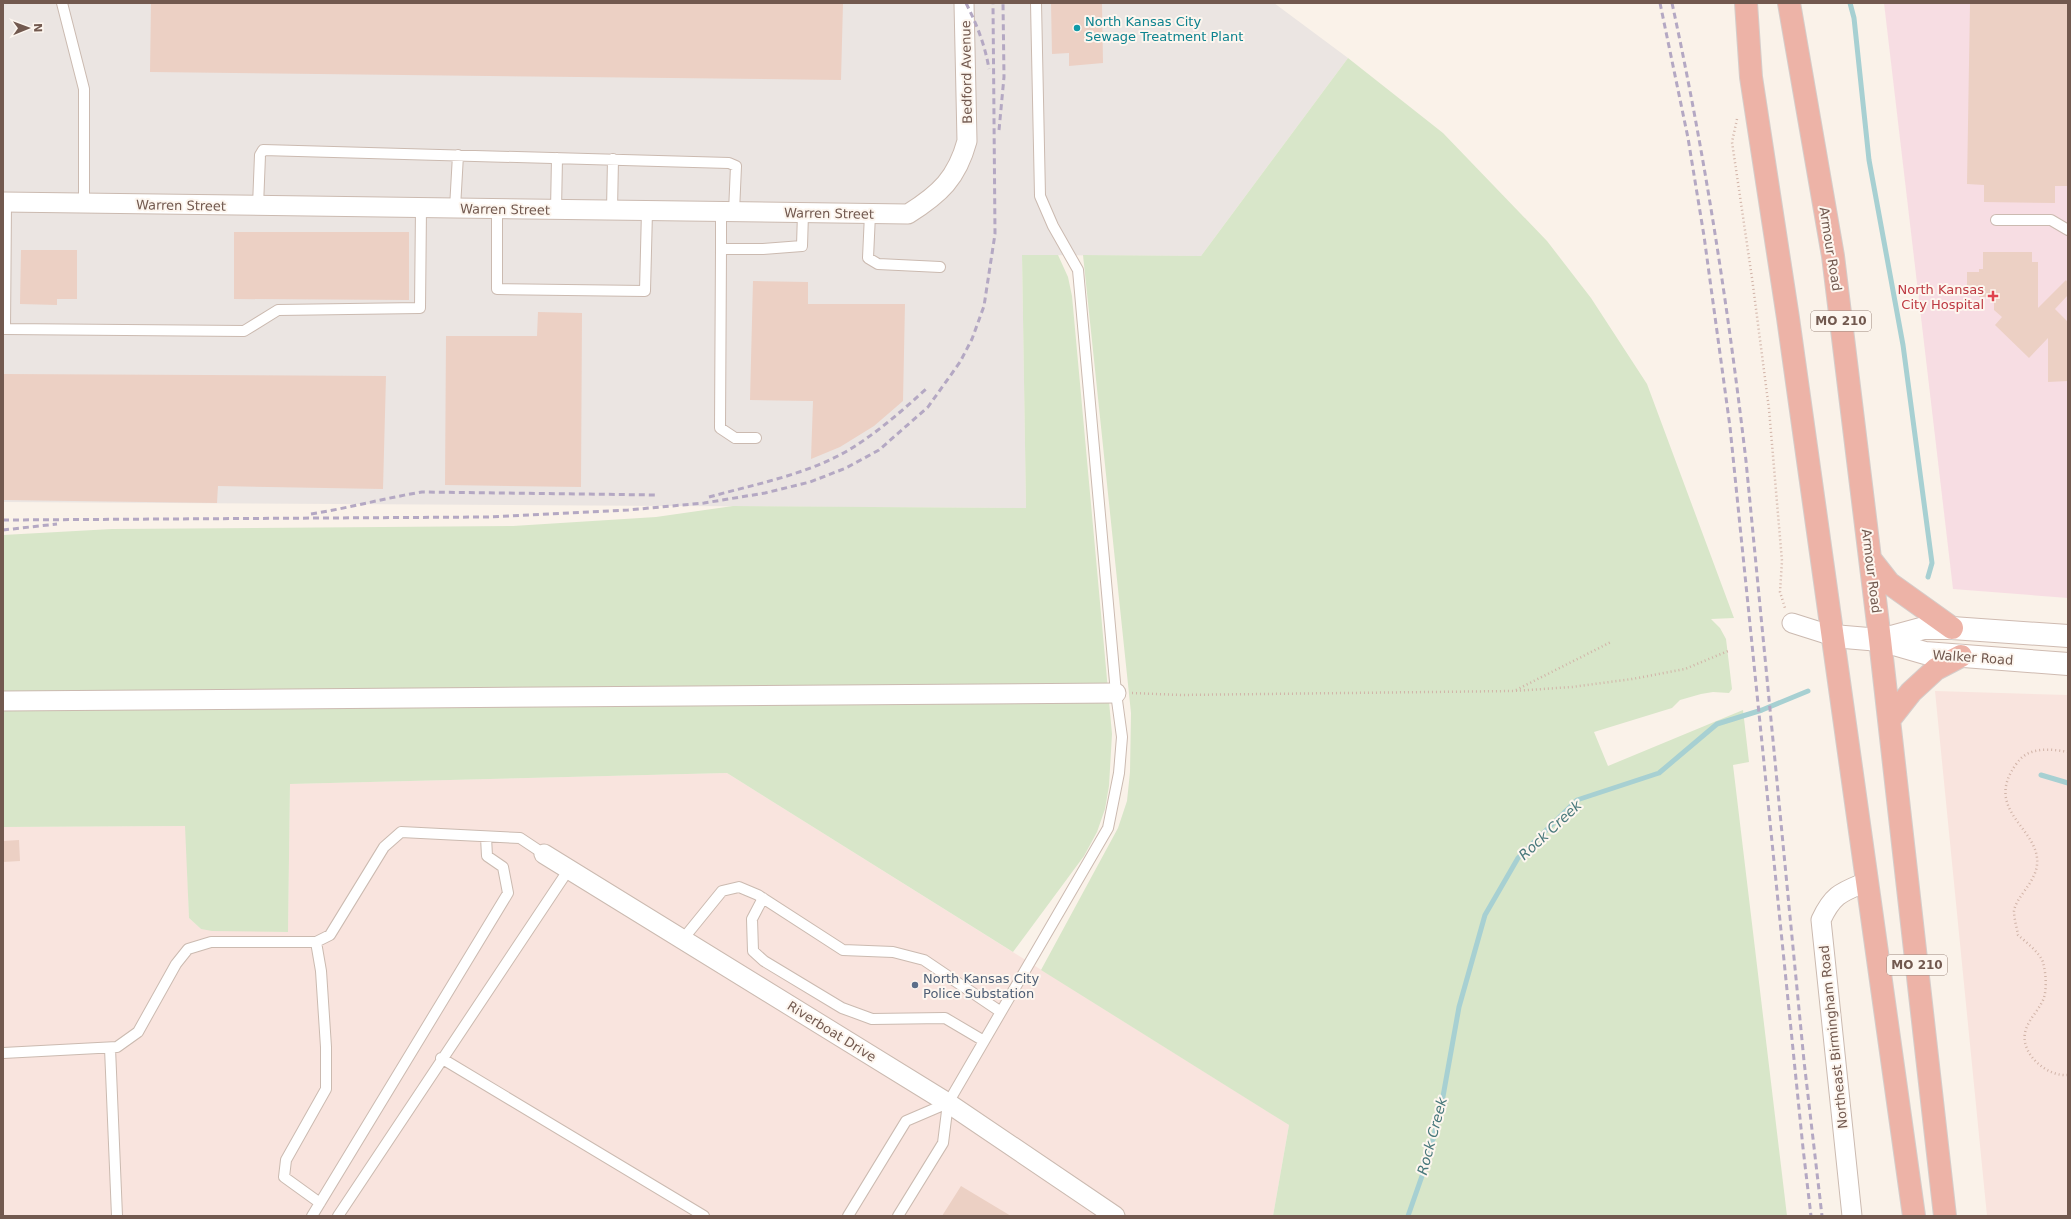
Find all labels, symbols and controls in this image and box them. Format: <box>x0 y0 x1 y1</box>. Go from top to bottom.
north arrow <box>8 8 48 48</box>
place label: North Kansas City Sewage Treatment Plant <box>1085 14 1243 44</box>
street label: Bedford Avenue <box>958 20 975 124</box>
text: N <box>31 23 44 33</box>
marker: North Kansas City Sewage Treatment Plant <box>1072 23 1082 33</box>
street label: Warren Street <box>136 197 226 214</box>
street label: Warren Street <box>460 201 550 218</box>
street label: Warren Street <box>784 205 874 222</box>
street label: Armour Road <box>1816 206 1845 292</box>
place label: North Kansas City Hospital <box>1897 282 1984 312</box>
marker: North Kansas City Hospital <box>1987 290 1999 302</box>
road number: MO 210 <box>1811 311 1871 331</box>
street label: Armour Road <box>1859 528 1884 614</box>
street label: Walker Road <box>1932 647 2014 668</box>
water label: Rock Creek <box>1516 796 1585 863</box>
street label: Northeast Birmingham Road <box>1816 944 1851 1129</box>
road number: MO 210 <box>1887 955 1947 975</box>
place label: North Kansas City Police Substation <box>923 971 1039 1001</box>
marker: North Kansas City Police Substation <box>910 980 920 990</box>
street label: Riverboat Drive <box>785 998 879 1065</box>
water label: Rock Creek <box>1414 1095 1450 1176</box>

